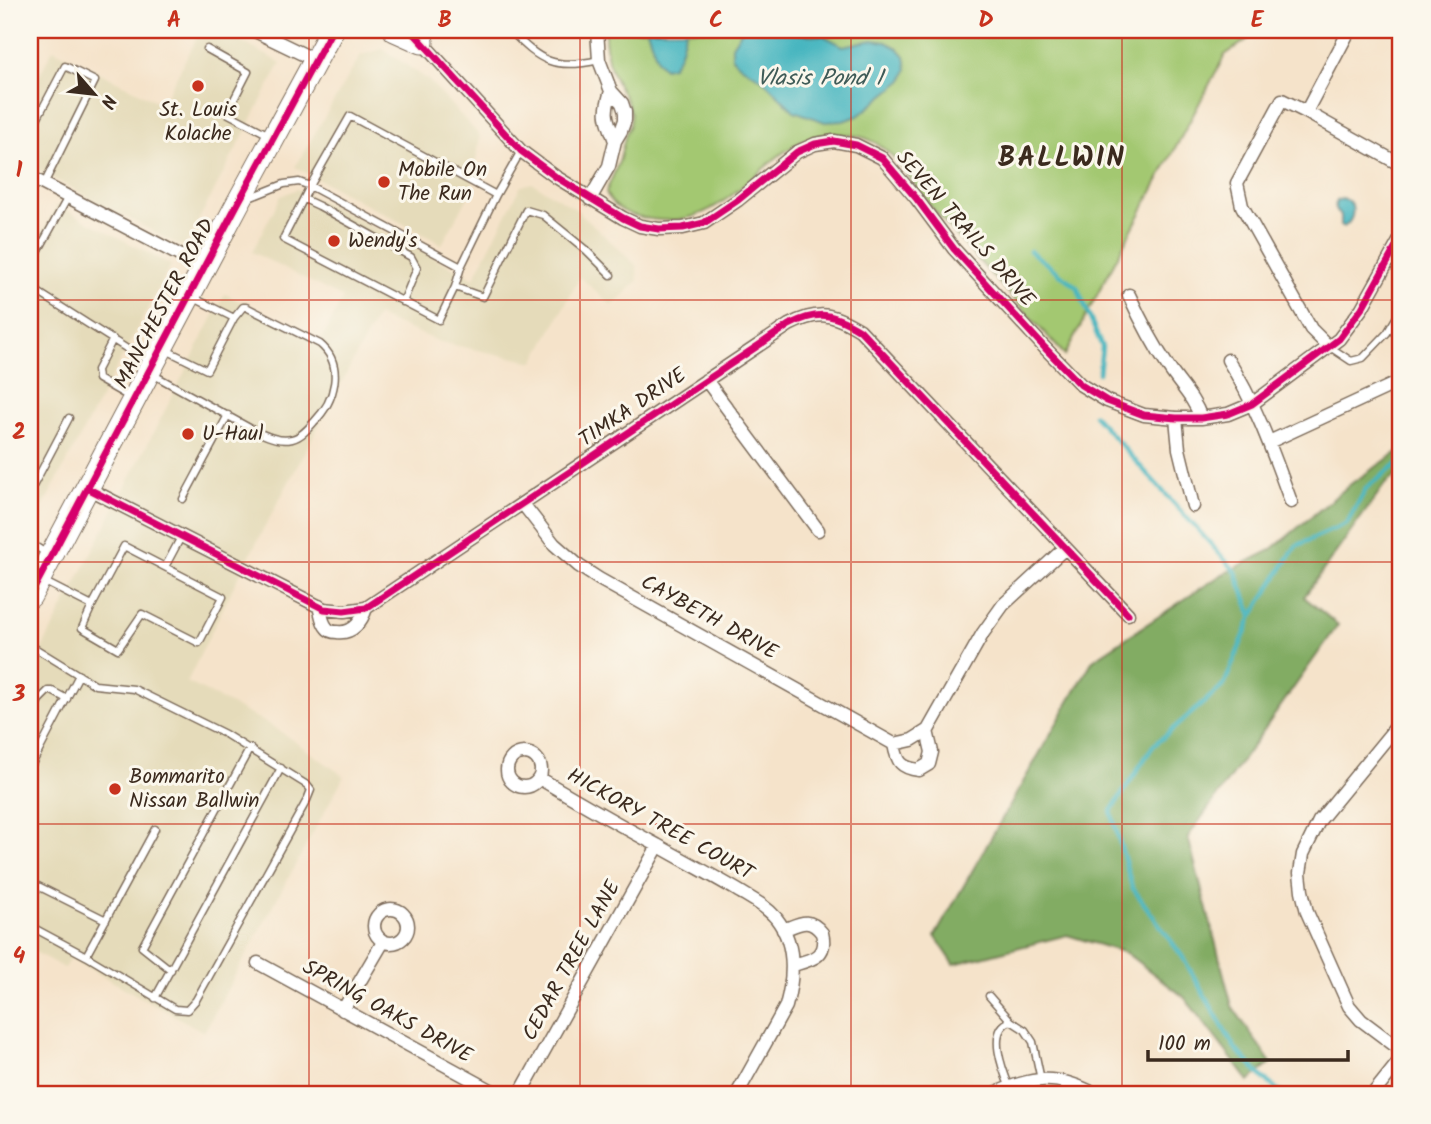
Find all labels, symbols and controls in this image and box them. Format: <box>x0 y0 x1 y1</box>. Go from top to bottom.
text: A <box>167 3 181 39</box>
text: B <box>438 3 452 39</box>
text: C <box>709 3 723 39</box>
text: D <box>978 3 994 39</box>
text: E <box>1251 3 1265 39</box>
north arrow <box>60 60 130 130</box>
water label: Vlasis Pond 1 <box>757 61 887 97</box>
marker: St. Louis Kolache <box>190 78 206 94</box>
text: N <box>91 89 123 113</box>
place label: St. Louis Kolache <box>159 94 237 151</box>
district label: BALLWIN <box>998 136 1126 181</box>
street label: SEVEN TRAILS DRIVE <box>887 143 1043 316</box>
text: 1 <box>16 153 23 189</box>
place label: Mobile On The Run <box>398 154 487 211</box>
marker: Mobile On The Run <box>376 174 392 190</box>
street label: MANCHESTER ROAD <box>106 213 224 395</box>
place label: Wendy's <box>348 225 417 258</box>
marker: Wendy's <box>326 233 342 249</box>
street label: TIMKA DRIVE <box>572 359 694 456</box>
text: 2 <box>12 415 26 451</box>
place label: U-Haul <box>202 418 263 451</box>
marker: U-Haul <box>180 426 196 442</box>
street label: CAYBETH DRIVE <box>634 567 784 670</box>
text: 3 <box>12 677 26 713</box>
street label: HICKORY TREE COURT <box>561 760 761 891</box>
place label: Bommarito Nissan Ballwin <box>129 761 259 818</box>
marker: Bommarito Nissan Ballwin <box>107 781 123 797</box>
street label: CEDAR TREE LANE <box>514 874 630 1047</box>
text: 4 <box>13 939 26 975</box>
street label: SPRING OAKS DRIVE <box>296 951 479 1073</box>
scale bar <box>1148 1019 1347 1063</box>
text: 100 m <box>1158 1028 1211 1061</box>

